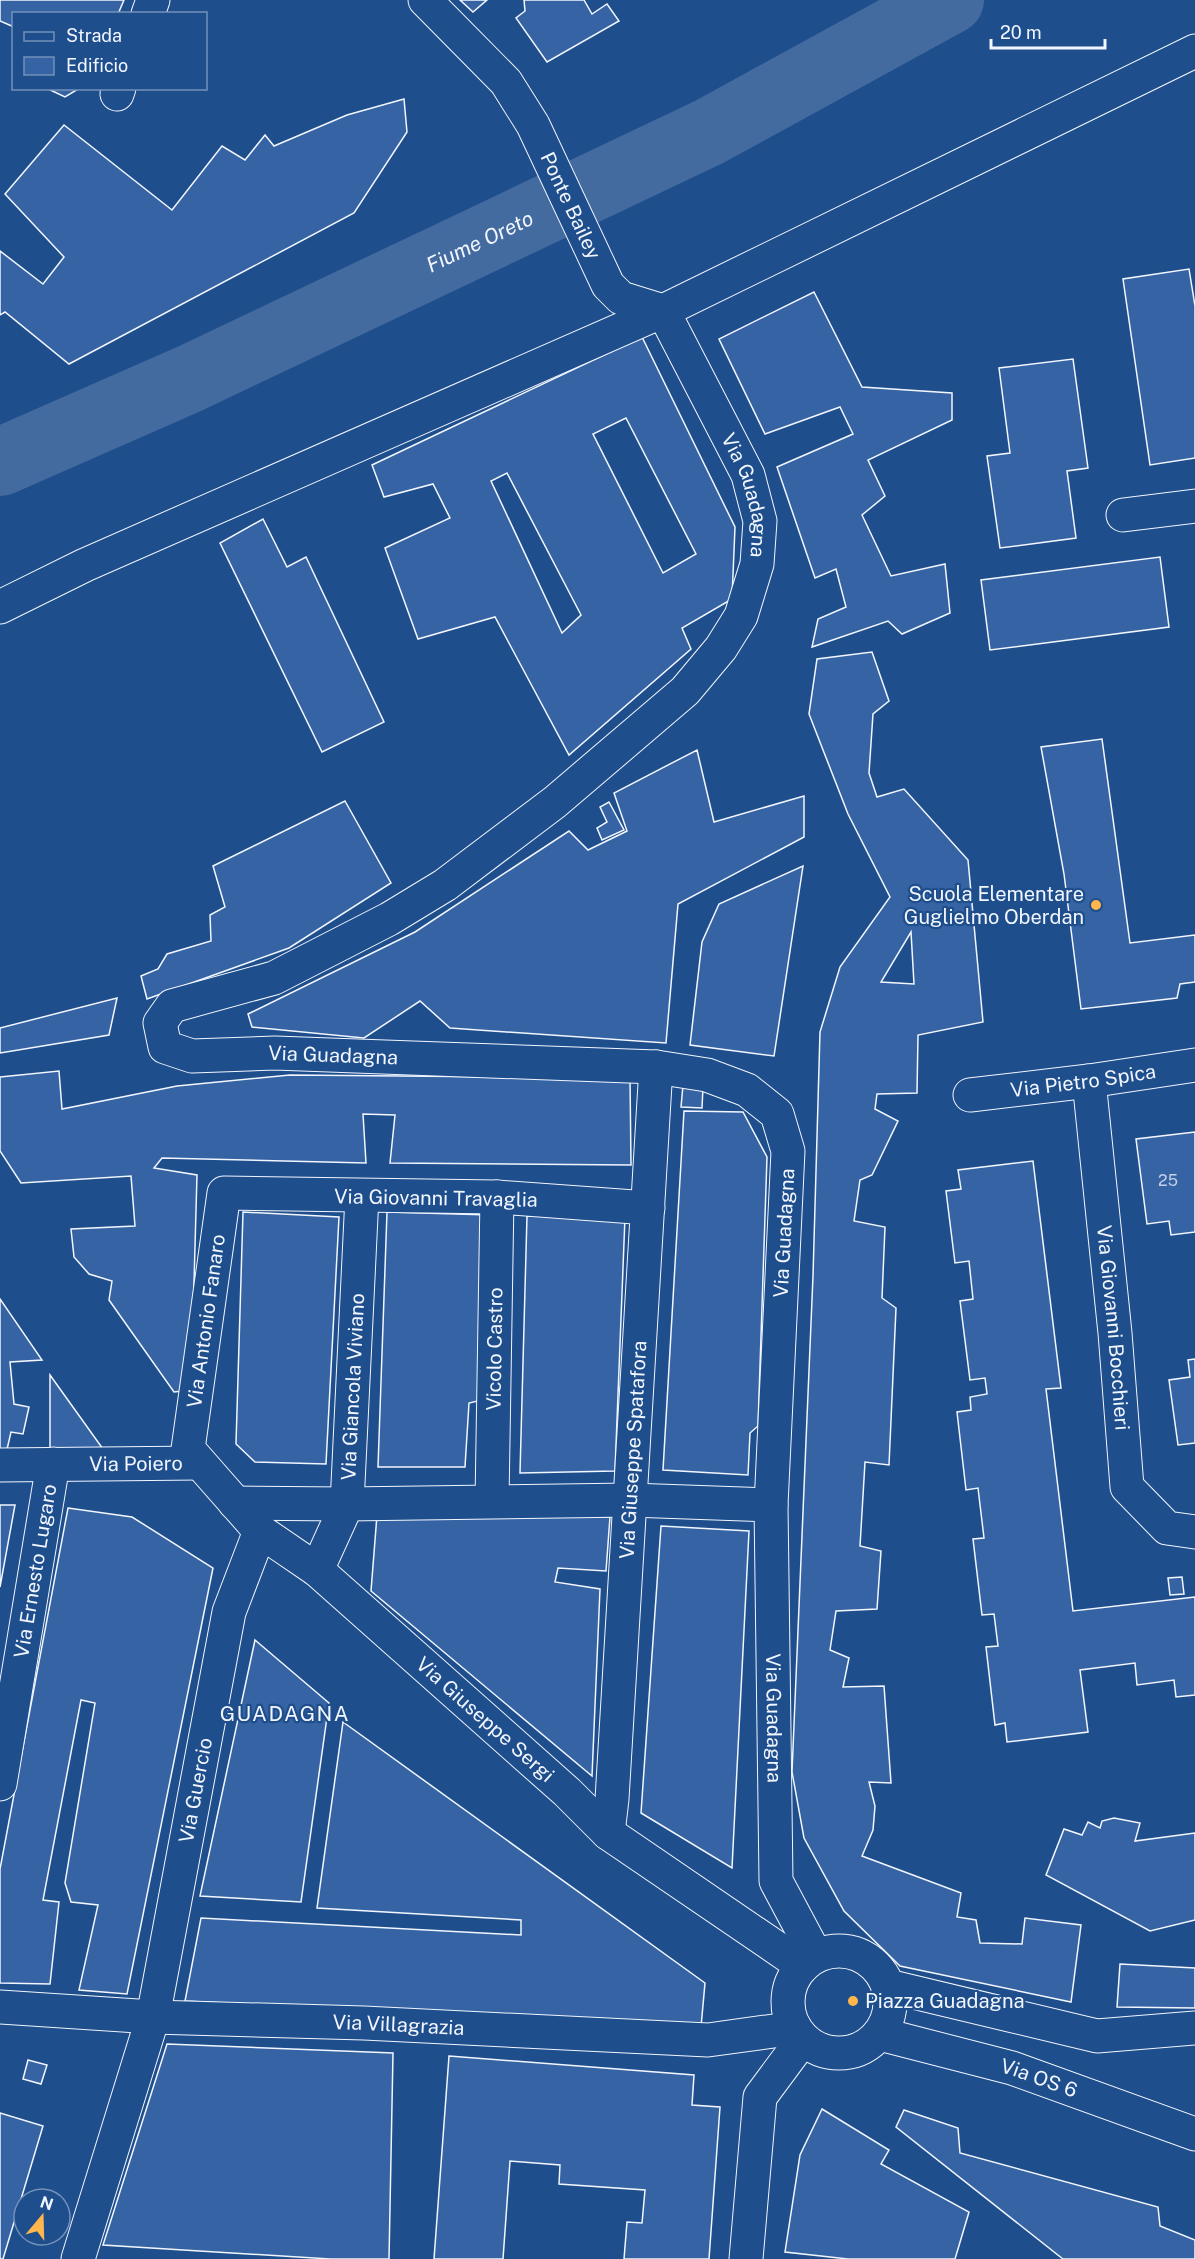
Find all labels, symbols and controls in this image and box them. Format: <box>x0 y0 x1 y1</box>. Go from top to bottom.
legend <box>12 12 207 90</box>
scale bar <box>991 12 1105 50</box>
text: 20 m <box>1000 22 1042 43</box>
text: Strada <box>66 25 122 46</box>
text: Edificio <box>66 55 128 76</box>
street label: Ponte Bailey <box>535 148 606 263</box>
water label: Fiume Oreto <box>422 205 537 277</box>
street label: Via Guadagna <box>716 429 772 558</box>
place label: Scuola Elementare Guglielmo Oberdan <box>904 882 1084 929</box>
marker: Scuola Elementare Guglielmo Oberdan <box>1089 898 1103 912</box>
street label: Via Guadagna <box>268 1041 398 1070</box>
street label: Via Pietro Spica <box>1009 1059 1157 1102</box>
street label: Via Guadagna <box>769 1168 799 1298</box>
house number: 25 <box>1158 1171 1178 1190</box>
street label: Via Giovanni Travaglia <box>334 1184 538 1212</box>
street label: Via Giovanni Bocchieri <box>1092 1224 1135 1431</box>
street label: Via Antonio Fanaro <box>182 1233 230 1409</box>
street label: Vicolo Castro <box>481 1287 508 1411</box>
street label: Via Giancola Viviano <box>336 1292 369 1481</box>
street label: Via Giuseppe Spatafora <box>614 1340 652 1560</box>
street label: Via Poiero <box>89 1451 183 1476</box>
street label: Via Ernesto Lugaro <box>9 1482 62 1660</box>
street label: Via Giuseppe Sergi <box>411 1652 559 1787</box>
street label: Via Guadagna <box>761 1653 787 1783</box>
district label: GUADAGNA <box>220 1701 350 1726</box>
street label: Via Guercio <box>174 1736 217 1845</box>
place label: Piazza Guadagna <box>865 1989 1025 2013</box>
marker: Piazza Guadagna <box>846 1994 860 2008</box>
street label: Via Villagrazia <box>332 2010 465 2040</box>
street label: Via OS 6 <box>998 2054 1081 2103</box>
north arrow <box>12 2187 72 2247</box>
text: N <box>38 2192 56 2214</box>

